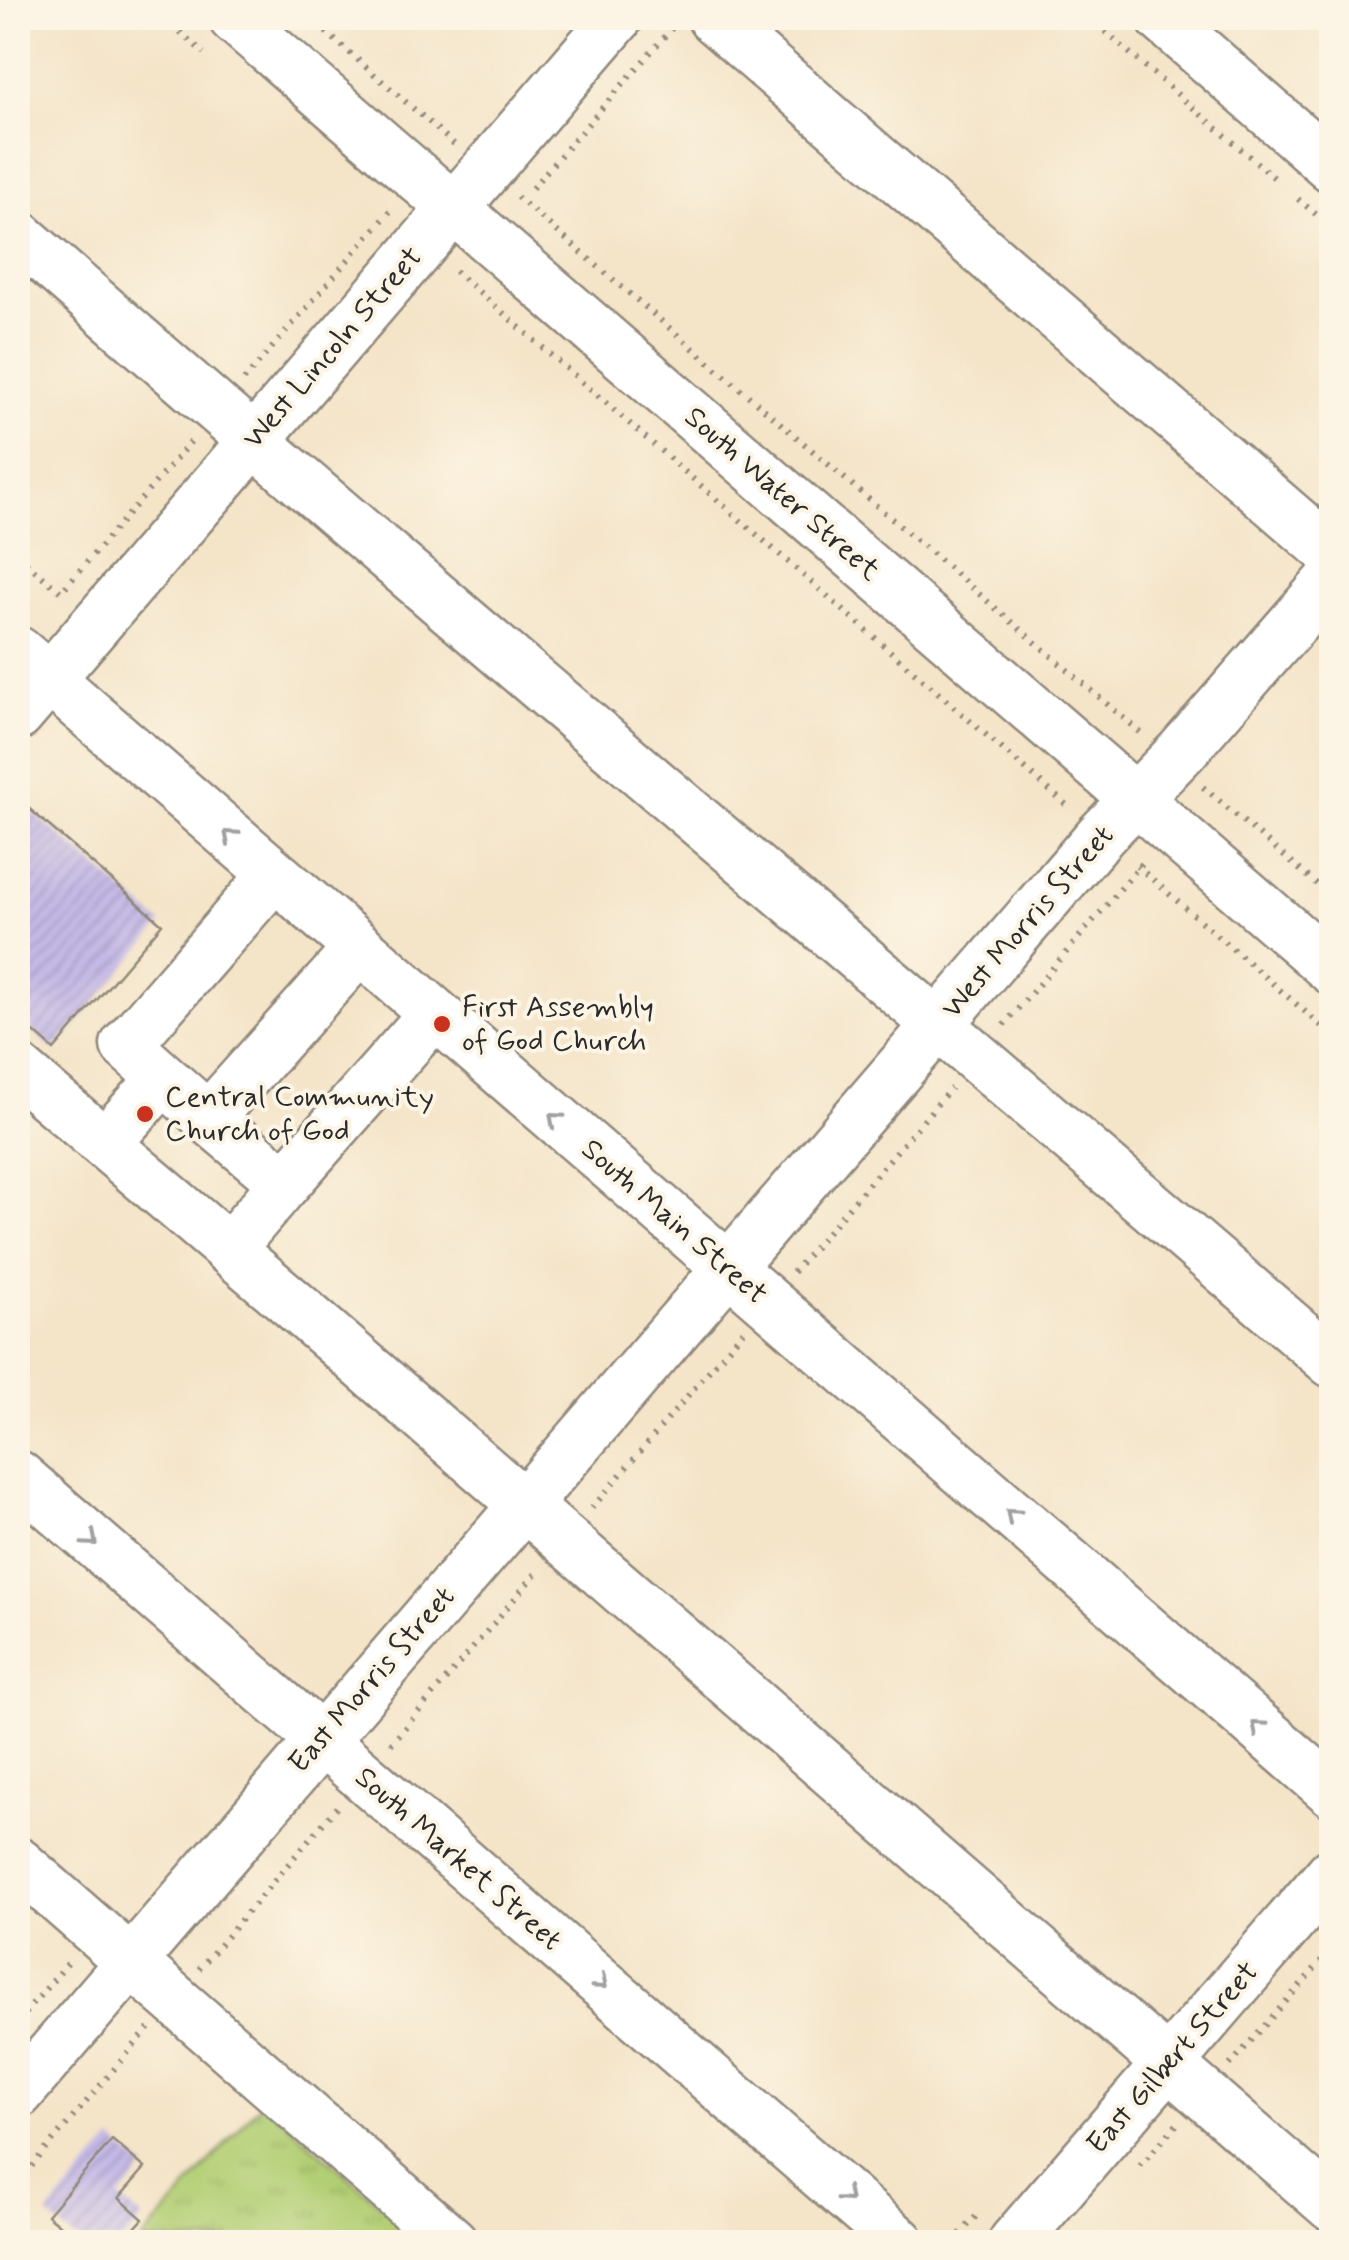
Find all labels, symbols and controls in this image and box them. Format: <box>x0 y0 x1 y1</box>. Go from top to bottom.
street label: West Lincoln Street <box>234 239 432 457</box>
street label: South Water Street <box>676 398 888 590</box>
street label: West Morris Street <box>933 817 1123 1027</box>
one-way arrow <box>223 830 242 848</box>
place label: First Assembly of God Church <box>462 988 654 1061</box>
marker: First Assembly of God Church <box>431 1013 453 1035</box>
place label: Central Community Church of God <box>165 1078 434 1151</box>
marker: Central Community Church of God <box>134 1103 156 1125</box>
one-way arrow <box>548 1112 566 1130</box>
street label: South Main Street <box>573 1130 775 1314</box>
one-way arrow <box>1005 1508 1024 1526</box>
one-way arrow <box>79 1529 98 1547</box>
street label: East Morris Street <box>280 1578 464 1782</box>
one-way arrow <box>1251 1721 1269 1739</box>
street label: South Market Street <box>346 1758 570 1960</box>
street label: East Gilbert Street <box>1078 1953 1268 2163</box>
one-way arrow <box>589 1971 607 1989</box>
one-way arrow <box>834 2185 853 2203</box>

